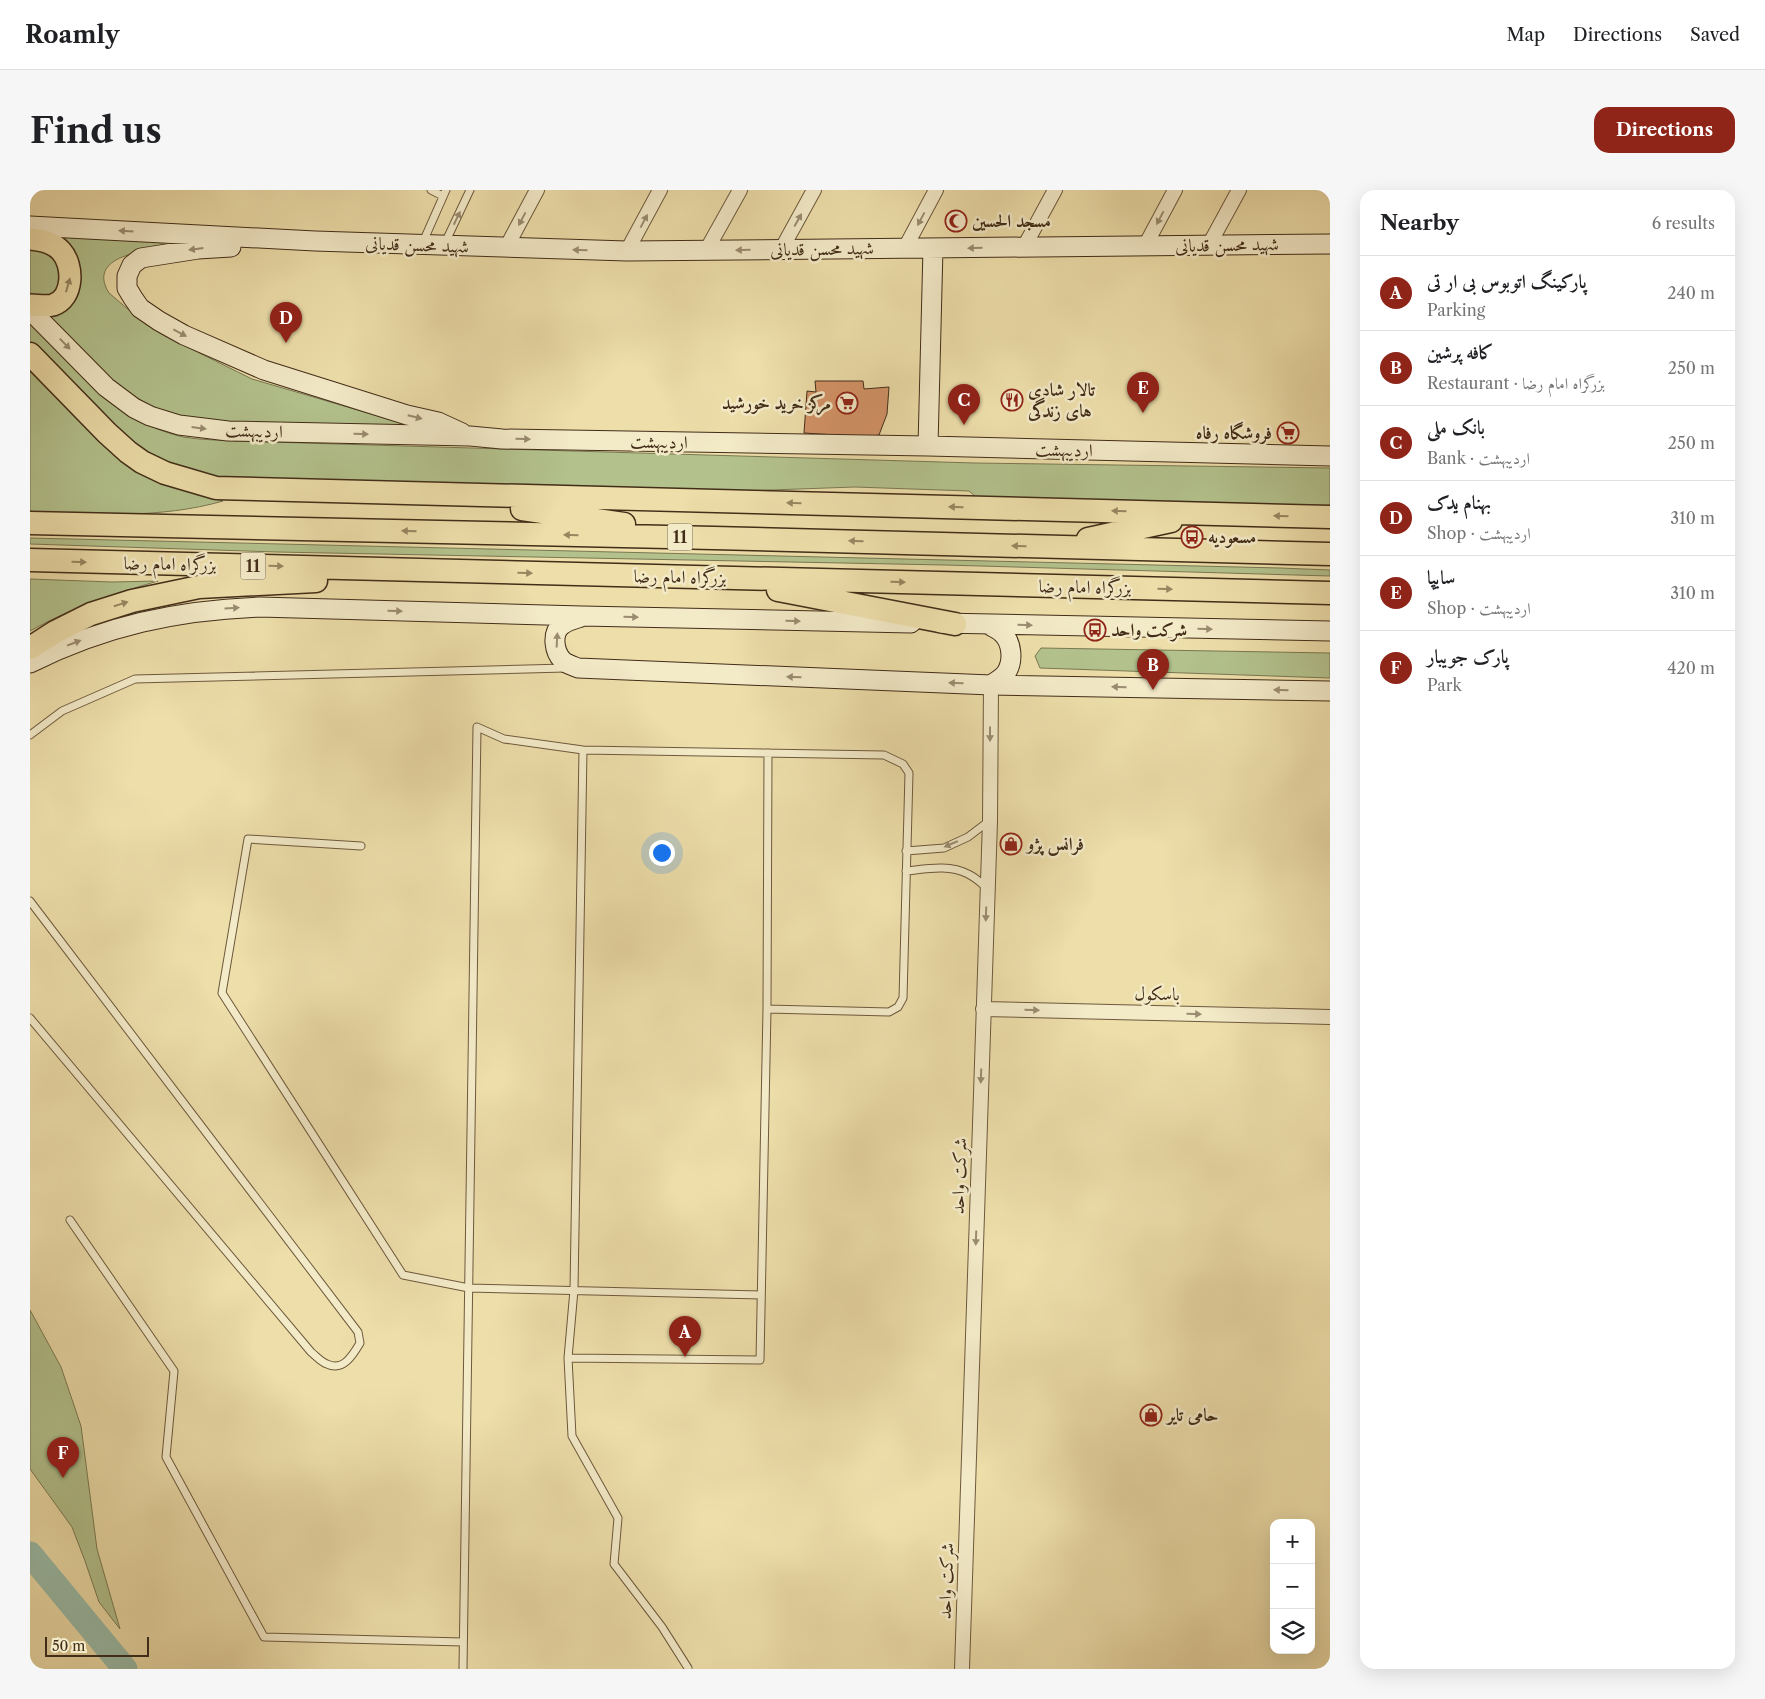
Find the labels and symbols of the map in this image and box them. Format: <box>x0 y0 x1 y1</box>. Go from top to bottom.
mosque icon: مسجد الحسین <box>944 209 968 233</box>
place label: مسجد الحسین <box>972 210 1051 232</box>
one-way arrow <box>453 211 461 225</box>
one-way arrow <box>1156 211 1164 225</box>
one-way arrow <box>517 212 526 226</box>
one-way arrow <box>640 213 648 228</box>
one-way arrow <box>793 213 802 227</box>
one-way arrow <box>916 213 925 226</box>
one-way arrow <box>118 226 134 234</box>
street label: شهید محسن قدیانی <box>365 232 469 259</box>
street label: شهید محسن قدیانی <box>1175 233 1279 258</box>
street label: شهید محسن قدیانی <box>770 237 874 262</box>
one-way arrow <box>967 244 983 252</box>
one-way arrow <box>188 245 204 253</box>
one-way arrow <box>572 246 588 254</box>
one-way arrow <box>735 246 751 254</box>
one-way arrow <box>64 278 72 293</box>
pin: D <box>270 302 302 343</box>
one-way arrow <box>173 328 187 337</box>
one-way arrow <box>59 338 71 350</box>
pin: E <box>1127 372 1159 413</box>
place label: تالار شادی های زندگی <box>1027 379 1096 422</box>
pin: C <box>948 384 980 425</box>
restaurant icon: تالار شادی های زندگی <box>1000 388 1024 412</box>
supermarket icon: مرکز خرید خورشید <box>835 391 859 415</box>
place label: مرکز خرید خورشید <box>722 392 831 416</box>
one-way arrow <box>408 413 423 421</box>
street label: اردیبهشت <box>225 419 283 444</box>
place label: فروشگاه رفاه <box>1196 421 1272 445</box>
supermarket icon: فروشگاه رفاه <box>1276 421 1300 445</box>
one-way arrow <box>191 424 207 432</box>
one-way arrow <box>353 430 369 438</box>
street label: اردیبهشت <box>630 430 688 455</box>
one-way arrow <box>516 435 532 443</box>
street label: اردیبهشت <box>1035 438 1093 463</box>
one-way arrow <box>786 499 802 507</box>
one-way arrow <box>948 503 964 511</box>
one-way arrow <box>1111 507 1127 515</box>
one-way arrow <box>1273 512 1289 520</box>
road number: 11 <box>668 524 692 551</box>
bus stop icon: مسعودیه <box>1180 525 1204 549</box>
place label: مسعودیه <box>1208 526 1256 548</box>
one-way arrow <box>401 527 417 535</box>
one-way arrow <box>563 531 579 539</box>
one-way arrow <box>848 537 864 545</box>
one-way arrow <box>1011 542 1027 550</box>
street label: بزرگراه امام رضا <box>123 551 217 581</box>
road number: 11 <box>240 552 266 580</box>
one-way arrow <box>71 558 87 566</box>
one-way arrow <box>268 563 284 571</box>
street label: بزرگراه امام رضا <box>633 564 727 594</box>
one-way arrow <box>517 569 533 577</box>
street label: بزرگراه امام رضا <box>1038 574 1132 604</box>
one-way arrow <box>890 578 906 586</box>
one-way arrow <box>1157 585 1173 593</box>
one-way arrow <box>114 600 129 608</box>
one-way arrow <box>225 603 241 611</box>
one-way arrow <box>387 607 403 615</box>
one-way arrow <box>623 614 639 622</box>
one-way arrow <box>785 617 801 625</box>
bus stop icon: شرکت واحد <box>1083 618 1107 642</box>
place label: شرکت واحد <box>1111 619 1187 642</box>
one-way arrow <box>1018 621 1034 629</box>
one-way arrow <box>1198 625 1214 633</box>
one-way arrow <box>553 632 561 648</box>
one-way arrow <box>67 639 82 647</box>
pin: B <box>1137 649 1169 690</box>
one-way arrow <box>786 672 802 680</box>
one-way arrow <box>948 679 964 687</box>
one-way arrow <box>1111 683 1127 691</box>
one-way arrow <box>1273 686 1289 694</box>
one-way arrow <box>986 726 994 742</box>
shop icon: فرانس پژو <box>999 832 1023 856</box>
place label: فرانس پژو <box>1025 833 1084 856</box>
your location <box>649 840 675 866</box>
one-way arrow <box>944 841 958 849</box>
one-way arrow <box>982 906 990 922</box>
street label: باسکول <box>1134 983 1180 1005</box>
one-way arrow <box>1024 1006 1040 1014</box>
one-way arrow <box>1186 1010 1202 1018</box>
one-way arrow <box>977 1068 985 1084</box>
street label: شرکت واحد <box>947 1137 972 1215</box>
one-way arrow <box>971 1231 979 1247</box>
pin: A <box>669 1316 701 1357</box>
shop icon: حامی تایر <box>1139 1403 1163 1427</box>
place label: حامی تایر <box>1165 1404 1218 1426</box>
pin: F <box>47 1437 79 1478</box>
street label: شرکت واحد <box>934 1542 959 1620</box>
scale bar <box>45 1634 149 1657</box>

